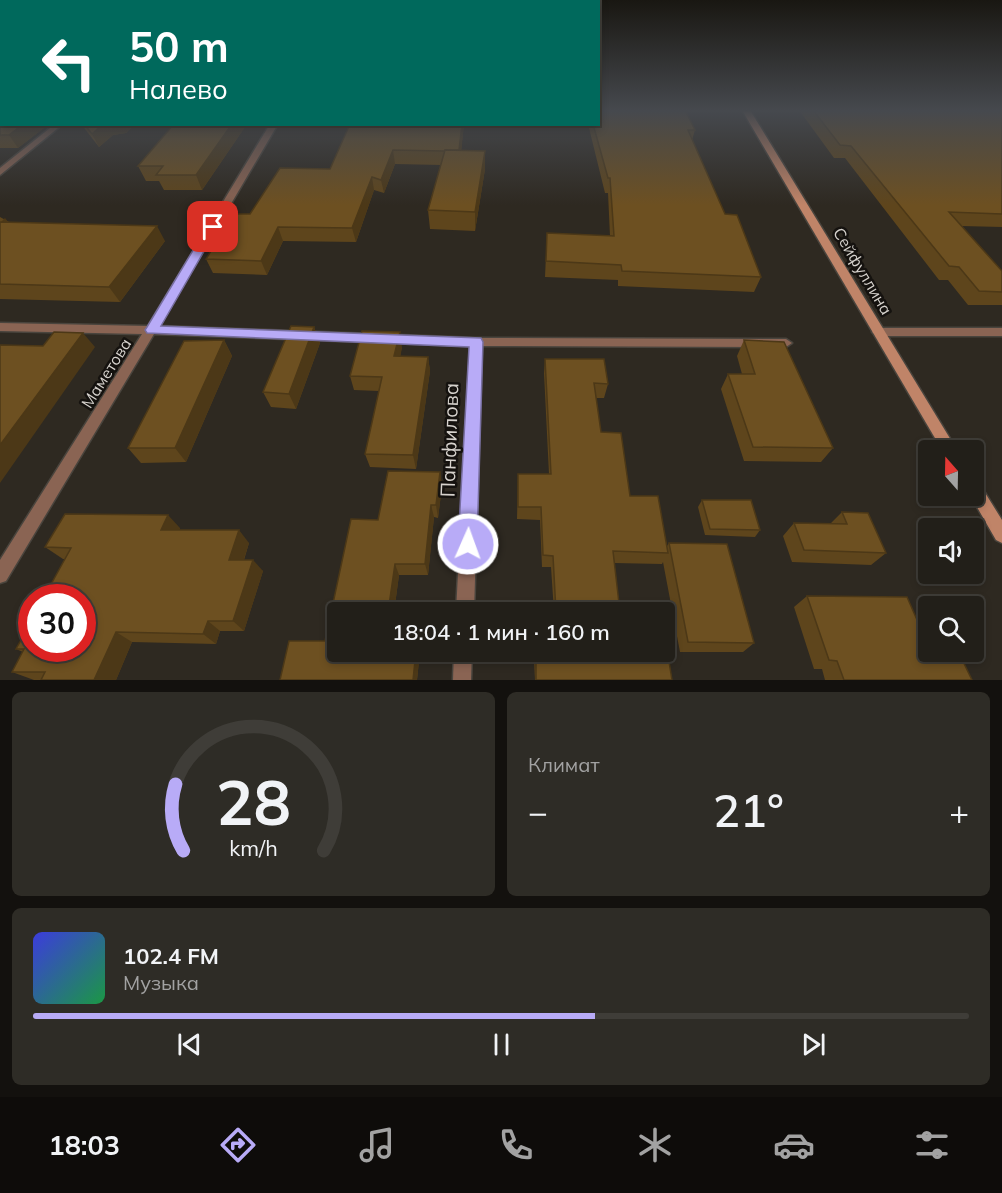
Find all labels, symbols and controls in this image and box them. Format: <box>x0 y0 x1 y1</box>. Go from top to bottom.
text: 50 m <box>129 20 229 73</box>
icon: left <box>30 24 108 102</box>
text: Налево <box>129 72 228 106</box>
pin <box>187 201 238 252</box>
icon: arrive <box>196 210 229 243</box>
street label: Сейфуллина <box>829 224 897 318</box>
street label: Маметова <box>77 334 135 412</box>
street label: Панфилова <box>435 382 463 498</box>
north arrow <box>918 440 984 506</box>
map controls <box>918 440 984 662</box>
position arrow <box>436 512 500 576</box>
button: sound <box>918 518 984 584</box>
speed limit sign: 30 <box>18 584 96 662</box>
button: search <box>918 596 984 662</box>
text: 18:04 · 1 мин · 160 m <box>392 618 610 646</box>
text: Климат <box>528 752 600 777</box>
text: 28 <box>216 762 291 841</box>
text: 21° <box>713 782 784 838</box>
text: − <box>528 791 548 832</box>
text: + <box>949 791 969 832</box>
text: km/h <box>229 834 278 861</box>
text: 102.4 FM <box>123 942 219 970</box>
text: Музыка <box>123 970 199 995</box>
icon: previous <box>173 1028 206 1061</box>
icon: pause <box>485 1028 518 1061</box>
icon: next <box>797 1028 830 1061</box>
icon: directions <box>217 1124 259 1166</box>
icon: music <box>356 1124 398 1166</box>
icon: phone <box>495 1124 537 1166</box>
icon: climate <box>634 1124 676 1166</box>
icon: car <box>773 1124 815 1166</box>
icon: filters <box>911 1124 953 1166</box>
text: 18:03 <box>48 1128 120 1162</box>

